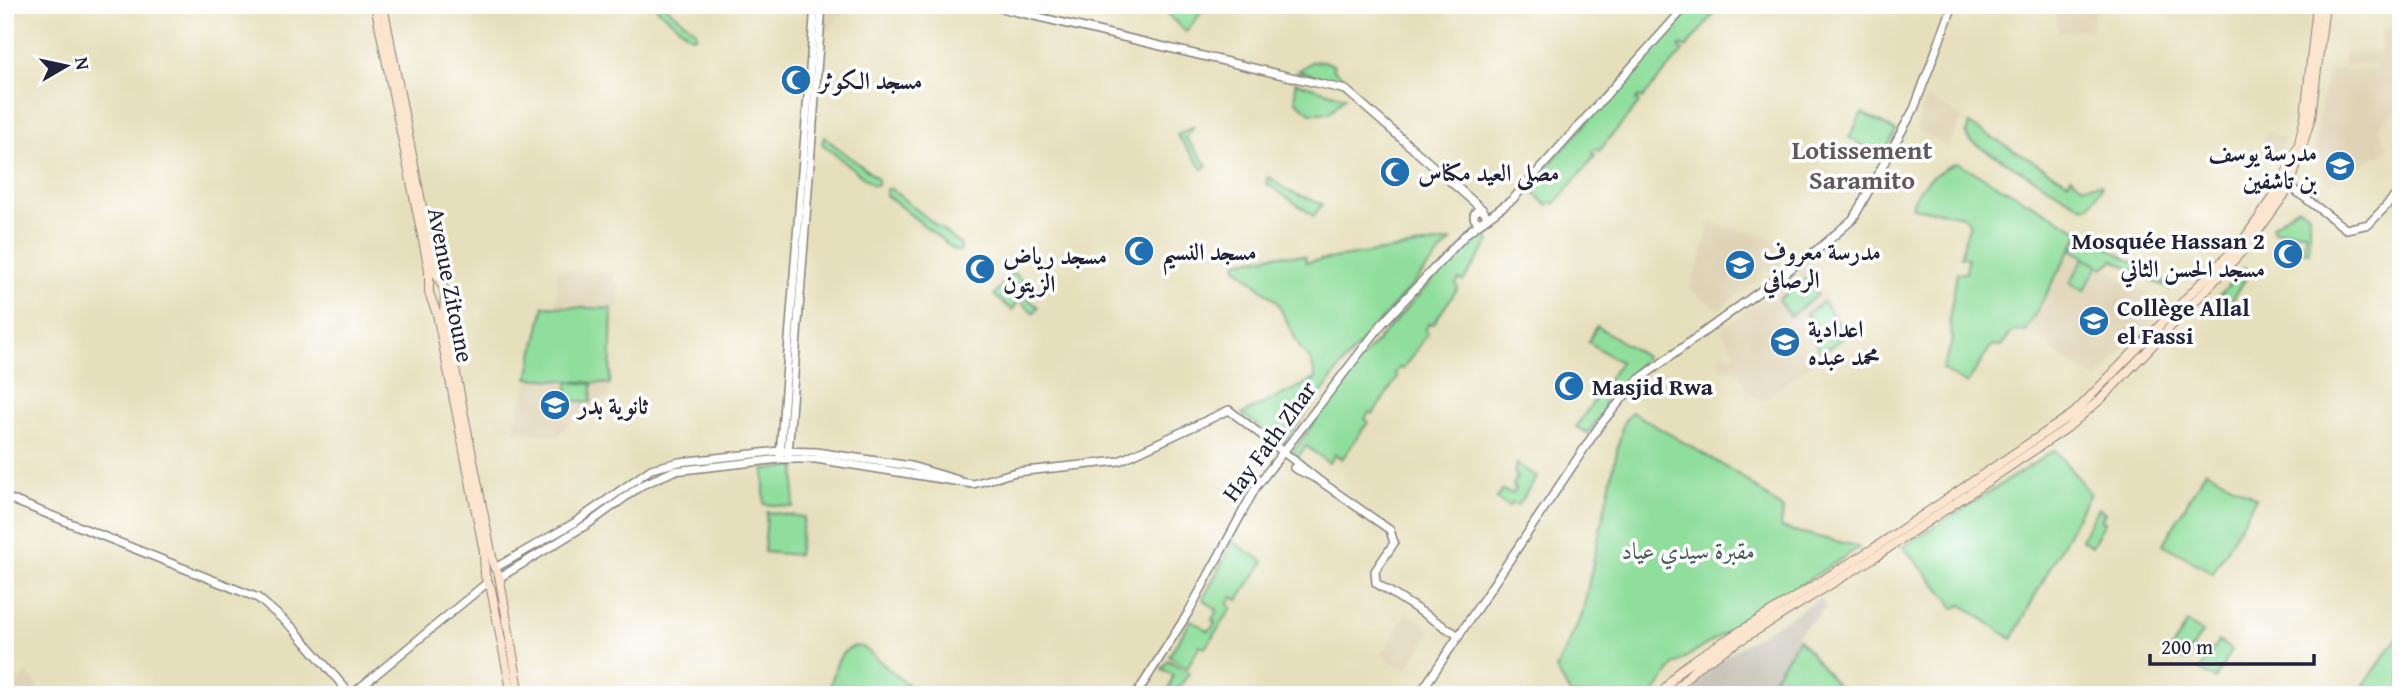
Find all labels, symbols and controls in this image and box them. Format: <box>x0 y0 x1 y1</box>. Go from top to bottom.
north arrow <box>32 32 102 102</box>
text: N <box>68 55 98 72</box>
mosque icon: مسجد الكوثر <box>779 63 813 97</box>
place label: مسجد الكوثر <box>816 63 922 98</box>
district label: Lotissement Saramito <box>1792 130 1932 199</box>
place label: مدرسة يوسف بن تاشفين <box>2208 135 2317 198</box>
school or university icon: مدرسة يوسف بن تاشفين <box>2323 149 2357 183</box>
mosque icon: مصلى العيد مكناس <box>1378 155 1412 189</box>
place label: مصلى العيد مكناس <box>1418 155 1559 192</box>
street label: Avenue Zitoune <box>419 205 483 365</box>
place label: Mosquée Hassan 2 مسجد الحسن الثاني <box>2071 223 2265 288</box>
mosque icon: مسجد النسيم <box>1122 234 1156 268</box>
place label: مسجد النسيم <box>1162 234 1257 276</box>
place label: مدرسة معروف الرصافي <box>1762 234 1881 299</box>
mosque icon: Mosquée Hassan 2 مسجد الحسن الثاني <box>2271 237 2305 271</box>
place label: مسجد رياض الزيتون <box>1003 238 1107 301</box>
school or university icon: مدرسة معروف الرصافي <box>1723 248 1757 282</box>
mosque icon: مسجد رياض الزيتون <box>963 252 997 286</box>
place label: Collège Allal el Fassi <box>2117 290 2250 353</box>
school or university icon: Collège Allal el Fassi <box>2077 304 2111 338</box>
place label: اعدادية محمد عبده <box>1808 311 1880 374</box>
school or university icon: اعدادية محمد عبده <box>1768 325 1802 359</box>
mosque icon: Masjid Rwa <box>1552 369 1586 403</box>
place label: Masjid Rwa <box>1592 369 1714 404</box>
street label: Hay Fath Zhar <box>1213 373 1325 508</box>
school or university icon: ثانوية بدر <box>538 388 572 422</box>
place label: ثانوية بدر <box>575 388 648 423</box>
park label: مقبرة سيدي عياد <box>1621 533 1755 570</box>
scale bar <box>2150 623 2315 667</box>
text: 200 m <box>2161 631 2213 662</box>

